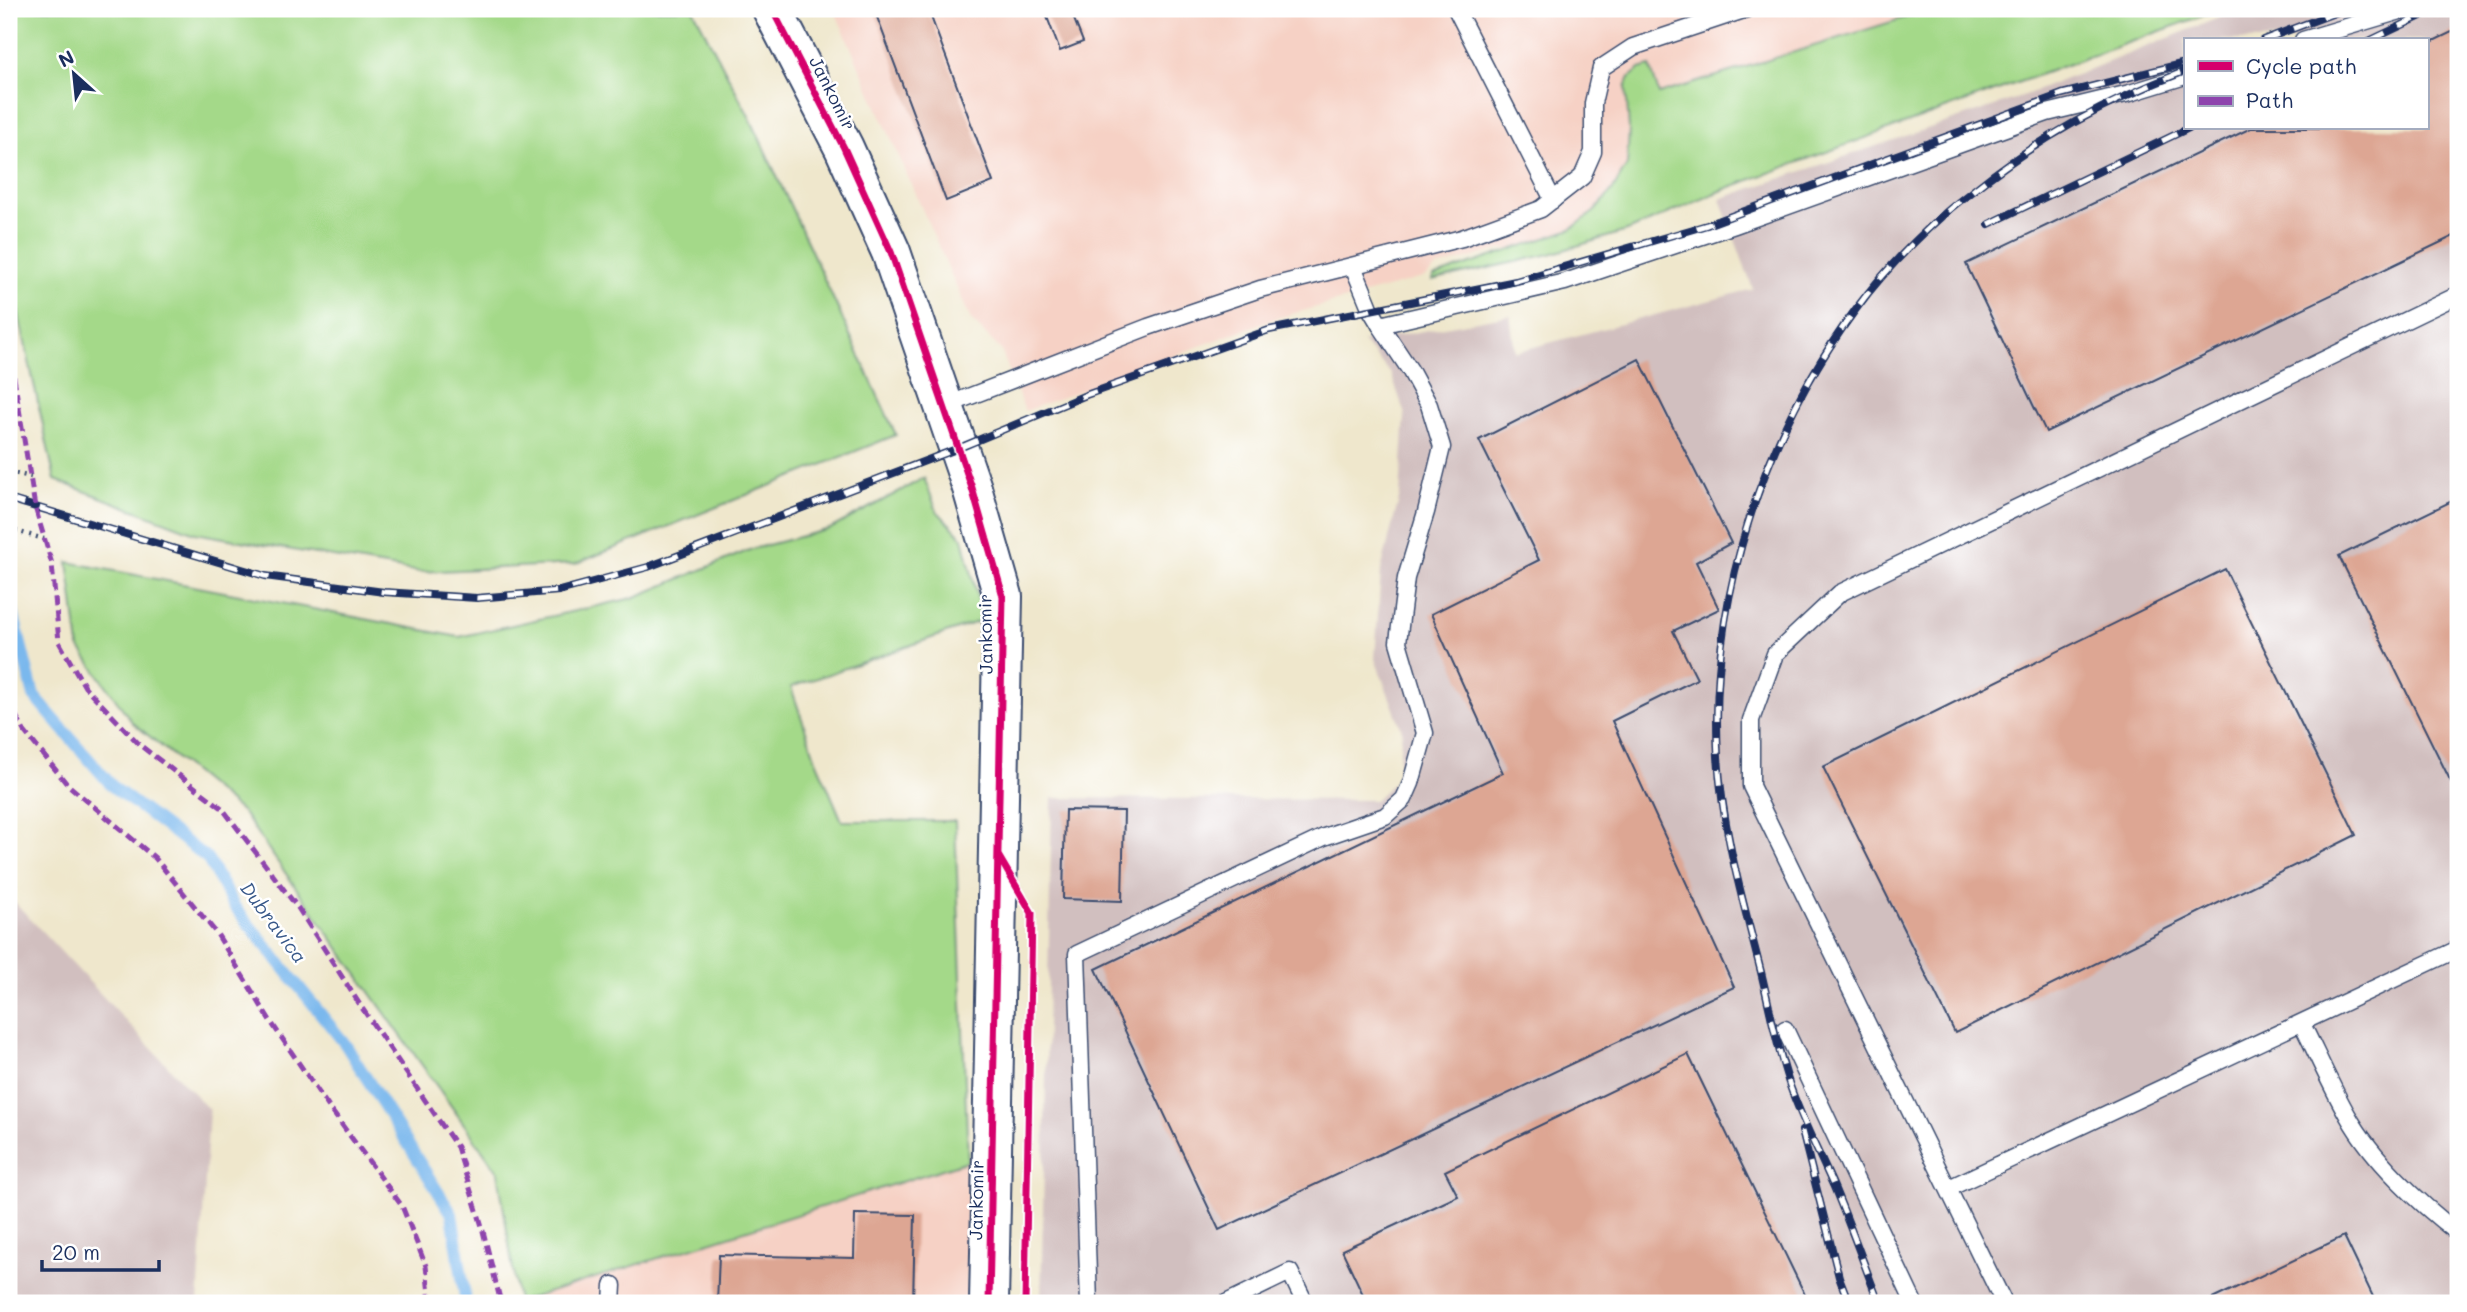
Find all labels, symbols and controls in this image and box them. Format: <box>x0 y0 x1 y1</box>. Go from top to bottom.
north arrow <box>38 38 108 108</box>
legend <box>2184 38 2428 130</box>
text: N <box>54 44 78 73</box>
street label: Jankomir <box>804 52 862 134</box>
text: Cycle path <box>2246 52 2356 79</box>
text: Path <box>2246 86 2293 113</box>
street label: Jankomir <box>972 594 998 674</box>
water label: Dubravica <box>235 876 313 968</box>
street label: Jankomir <box>963 1160 989 1240</box>
scale bar <box>42 1228 159 1272</box>
text: 20 m <box>52 1238 100 1265</box>

